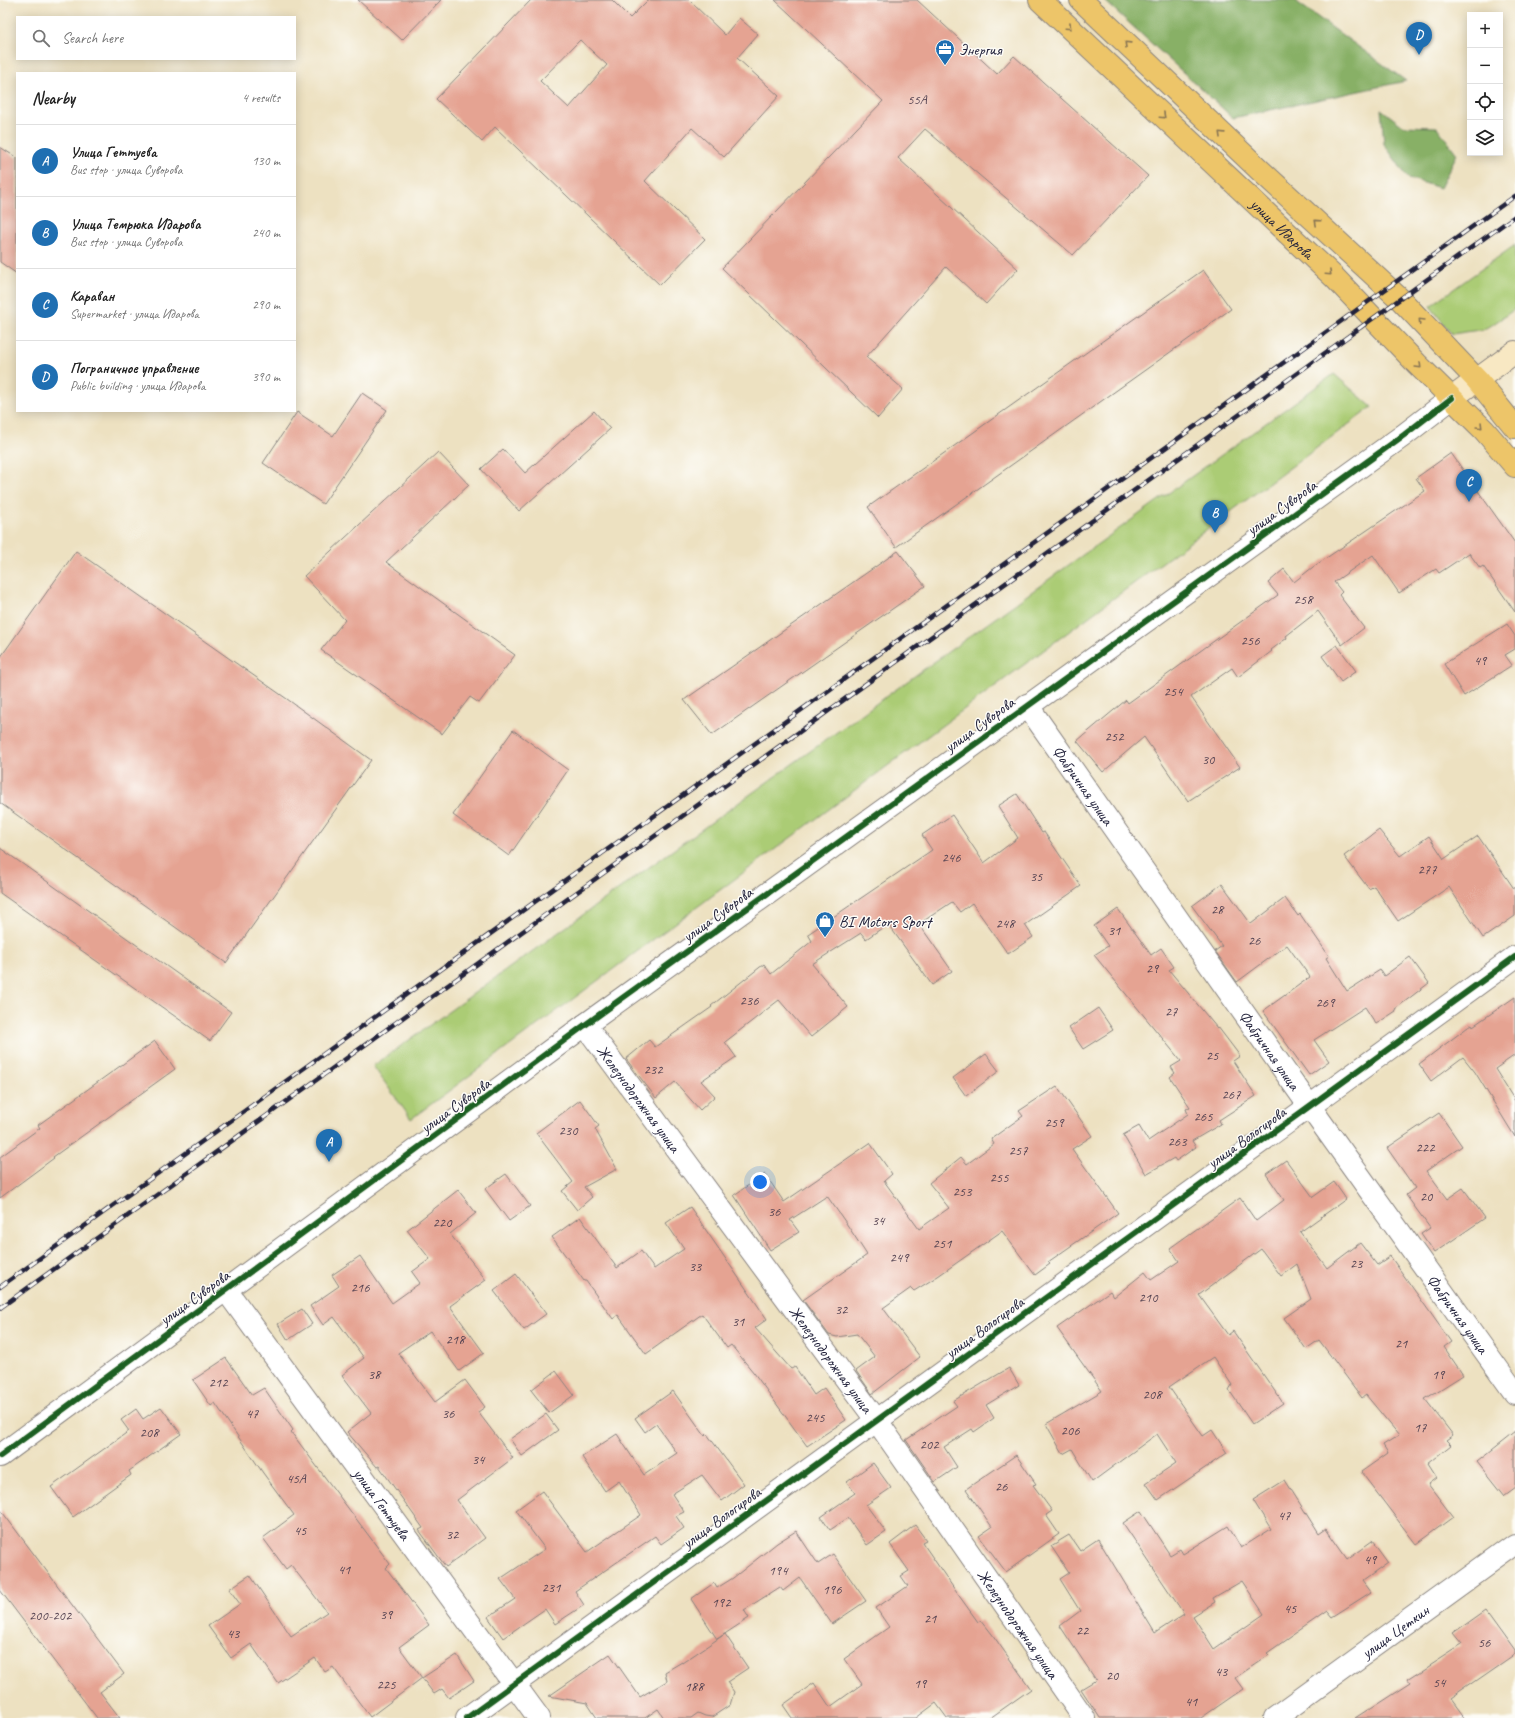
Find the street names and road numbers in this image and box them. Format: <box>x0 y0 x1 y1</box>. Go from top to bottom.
street label: улица Идарова <box>1245 194 1319 265</box>
street label: улица Суворова <box>1242 475 1321 540</box>
street label: улица Суворова <box>940 692 1019 757</box>
street label: Фабричная улица <box>1048 742 1118 830</box>
street label: улица Суворова <box>678 882 757 947</box>
street label: Фабричная улица <box>1234 1007 1305 1095</box>
street label: Железнодорожная улица <box>592 1041 685 1157</box>
street label: улица Суворова <box>416 1073 495 1138</box>
street label: улица Вологирова <box>1203 1102 1291 1174</box>
street label: улица Суворова <box>155 1265 234 1330</box>
street label: Фабричная улица <box>1422 1271 1493 1359</box>
street label: улица Вологирова <box>941 1292 1029 1364</box>
street label: Железнодорожная улица <box>784 1302 877 1418</box>
street label: улица Геттуева <box>348 1464 415 1545</box>
street label: улица Вологирова <box>678 1482 766 1554</box>
street label: Железнодорожная улица <box>972 1566 1063 1684</box>
street label: улица Цеткин <box>1357 1600 1434 1664</box>

